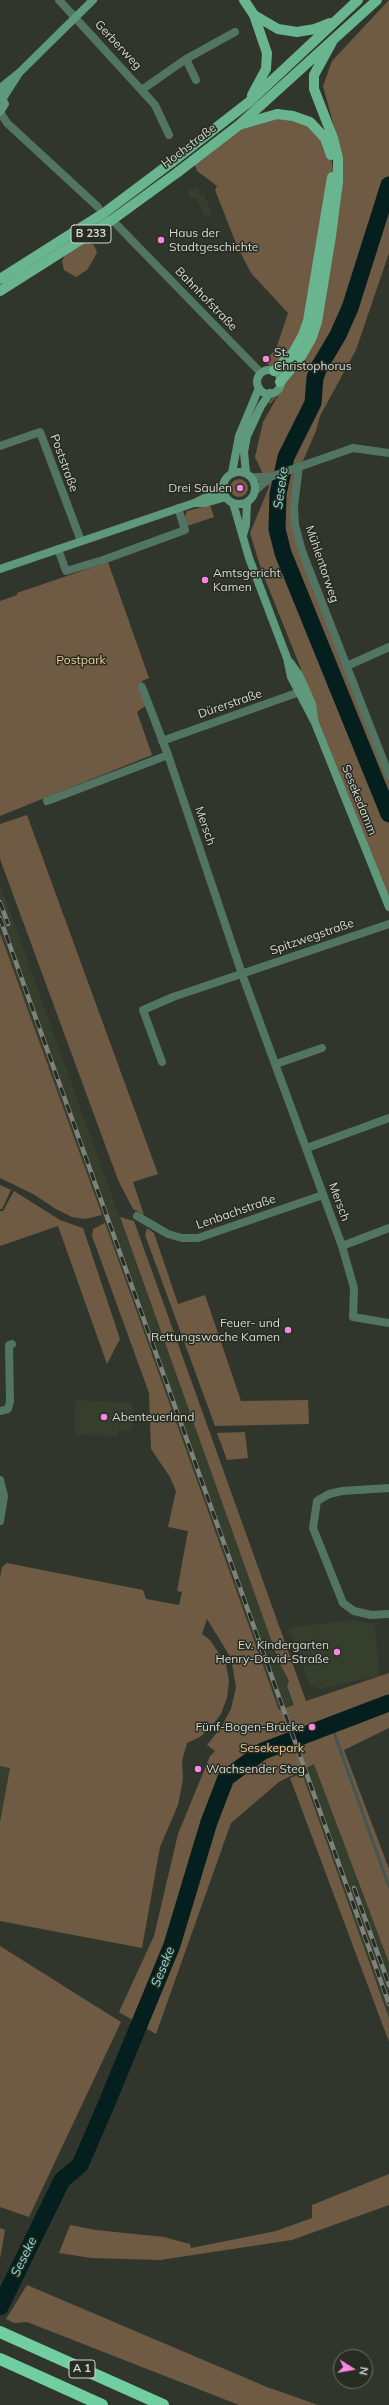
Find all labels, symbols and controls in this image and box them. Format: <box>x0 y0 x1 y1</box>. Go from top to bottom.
street label: Gerberweg <box>92 17 144 73</box>
street label: Hochstraße <box>159 121 219 171</box>
road number: B 233 <box>71 225 111 243</box>
place label: Haus der Stadtgeschichte <box>169 226 258 254</box>
marker: Haus der Stadtgeschichte <box>156 235 166 245</box>
street label: Bahnhofstraße <box>172 264 240 334</box>
place label: St. Christophorus <box>274 345 352 373</box>
marker: St. Christophorus <box>261 354 271 364</box>
street label: Poststraße <box>47 432 81 494</box>
water label: Seseke <box>270 466 292 510</box>
place label: Drei Säulen <box>168 481 232 495</box>
marker: Drei Säulen <box>235 483 245 493</box>
street label: Mühlentorweg <box>302 524 342 604</box>
place label: Amtsgericht Kamen <box>213 566 281 594</box>
marker: Amtsgericht Kamen <box>200 575 210 585</box>
park label: Postpark <box>56 653 106 667</box>
street label: Dürerstraße <box>196 686 264 722</box>
street label: Sesekedamm <box>338 763 380 837</box>
street label: Mersch <box>192 805 218 847</box>
street label: Spitzwegstraße <box>268 916 356 958</box>
street label: Mersch <box>325 1181 353 1223</box>
street label: Lenbachstraße <box>194 1192 278 1232</box>
place label: Feuer- und Rettungswache Kamen <box>151 1316 280 1344</box>
marker: Feuer- und Rettungswache Kamen <box>283 1325 293 1335</box>
place label: Abenteuerland <box>112 1410 194 1424</box>
marker: Abenteuerland <box>99 1412 109 1422</box>
place label: Ev. Kindergarten Henry-David-Straße <box>216 1638 329 1666</box>
marker: Ev. Kindergarten Henry-David-Straße <box>332 1647 342 1657</box>
place label: Fünf-Bogen-Brücke <box>195 1720 304 1734</box>
marker: Fünf-Bogen-Brücke <box>307 1722 317 1732</box>
park label: Sesekepark <box>240 1741 304 1755</box>
place label: Wachsender Steg <box>206 1762 305 1776</box>
marker: Wachsender Steg <box>193 1764 203 1774</box>
water label: Seseke <box>148 1944 178 1990</box>
water label: Seseke <box>8 2235 40 2279</box>
north arrow <box>333 2349 373 2389</box>
road number: A 1 <box>69 2360 95 2378</box>
text: N <box>356 2366 371 2377</box>

